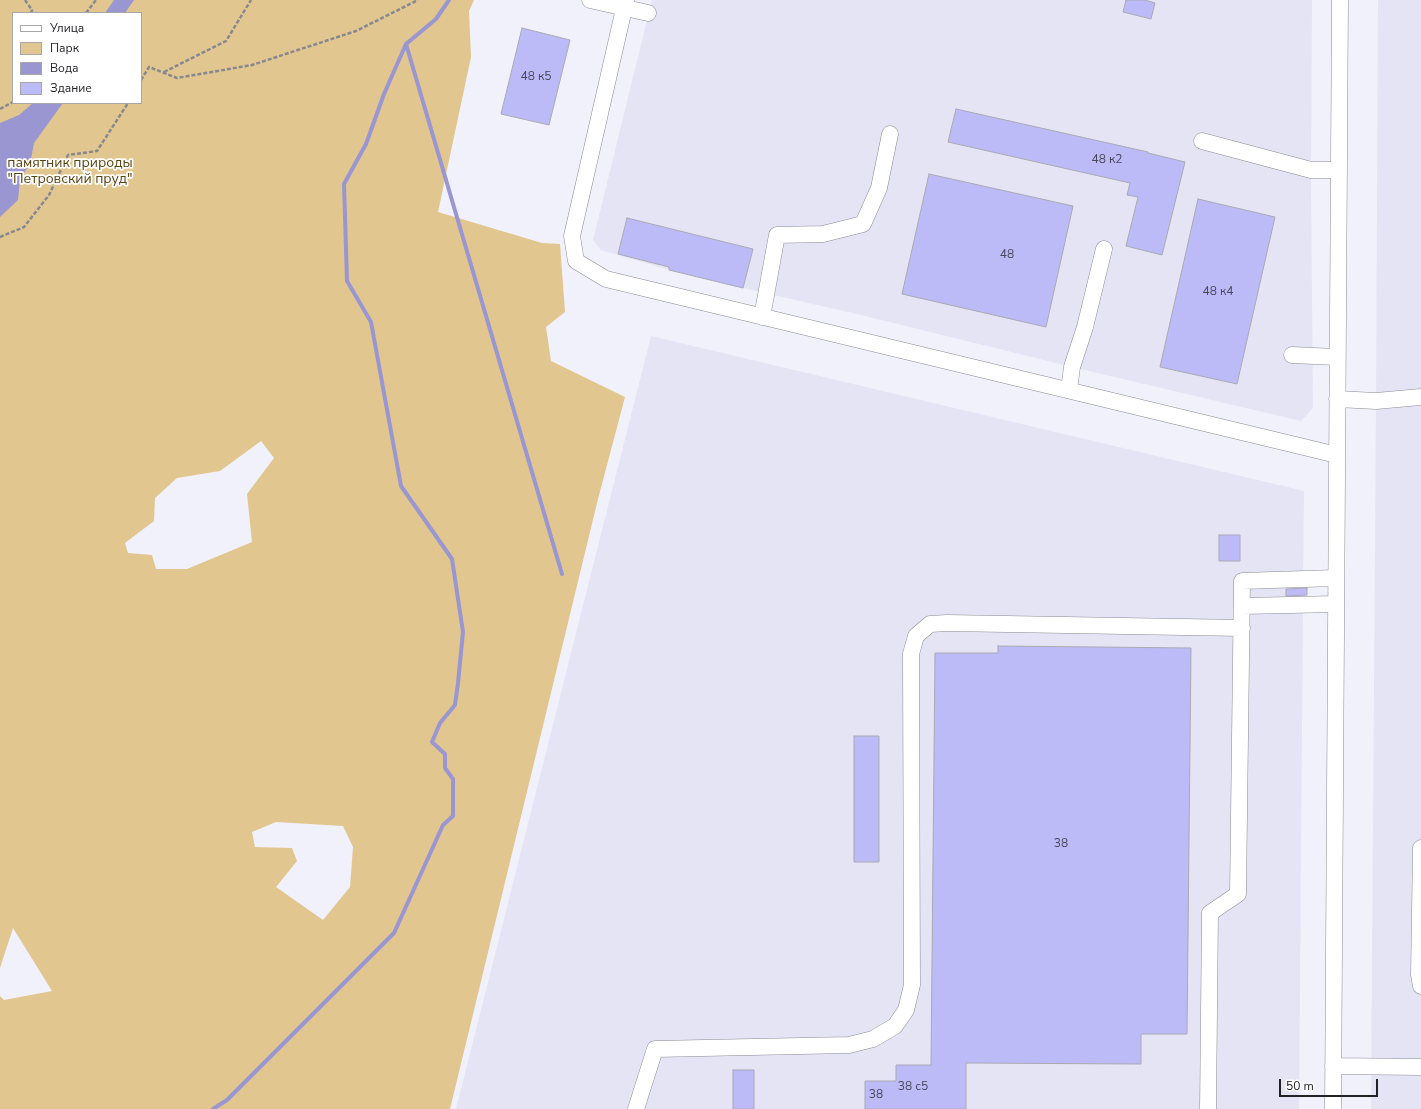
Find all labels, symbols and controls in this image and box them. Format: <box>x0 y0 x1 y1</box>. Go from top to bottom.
legend <box>12 12 142 104</box>
text: Улица <box>50 20 84 36</box>
text: Парк <box>50 40 79 56</box>
text: Вода <box>50 60 78 76</box>
house number: 48 к5 <box>521 70 551 84</box>
text: Здание <box>50 80 92 96</box>
house number: 48 к2 <box>1092 153 1122 167</box>
park label: памятник природы "Петровский пруд" <box>7 156 133 188</box>
house number: 48 <box>1000 248 1014 262</box>
house number: 48 к4 <box>1203 285 1233 299</box>
house number: 38 <box>1054 837 1068 851</box>
scale bar <box>1281 1071 1380 1097</box>
text: 50 m <box>1286 1078 1314 1094</box>
house number: 38 с5 <box>898 1080 928 1094</box>
house number: 38 <box>869 1088 883 1102</box>

